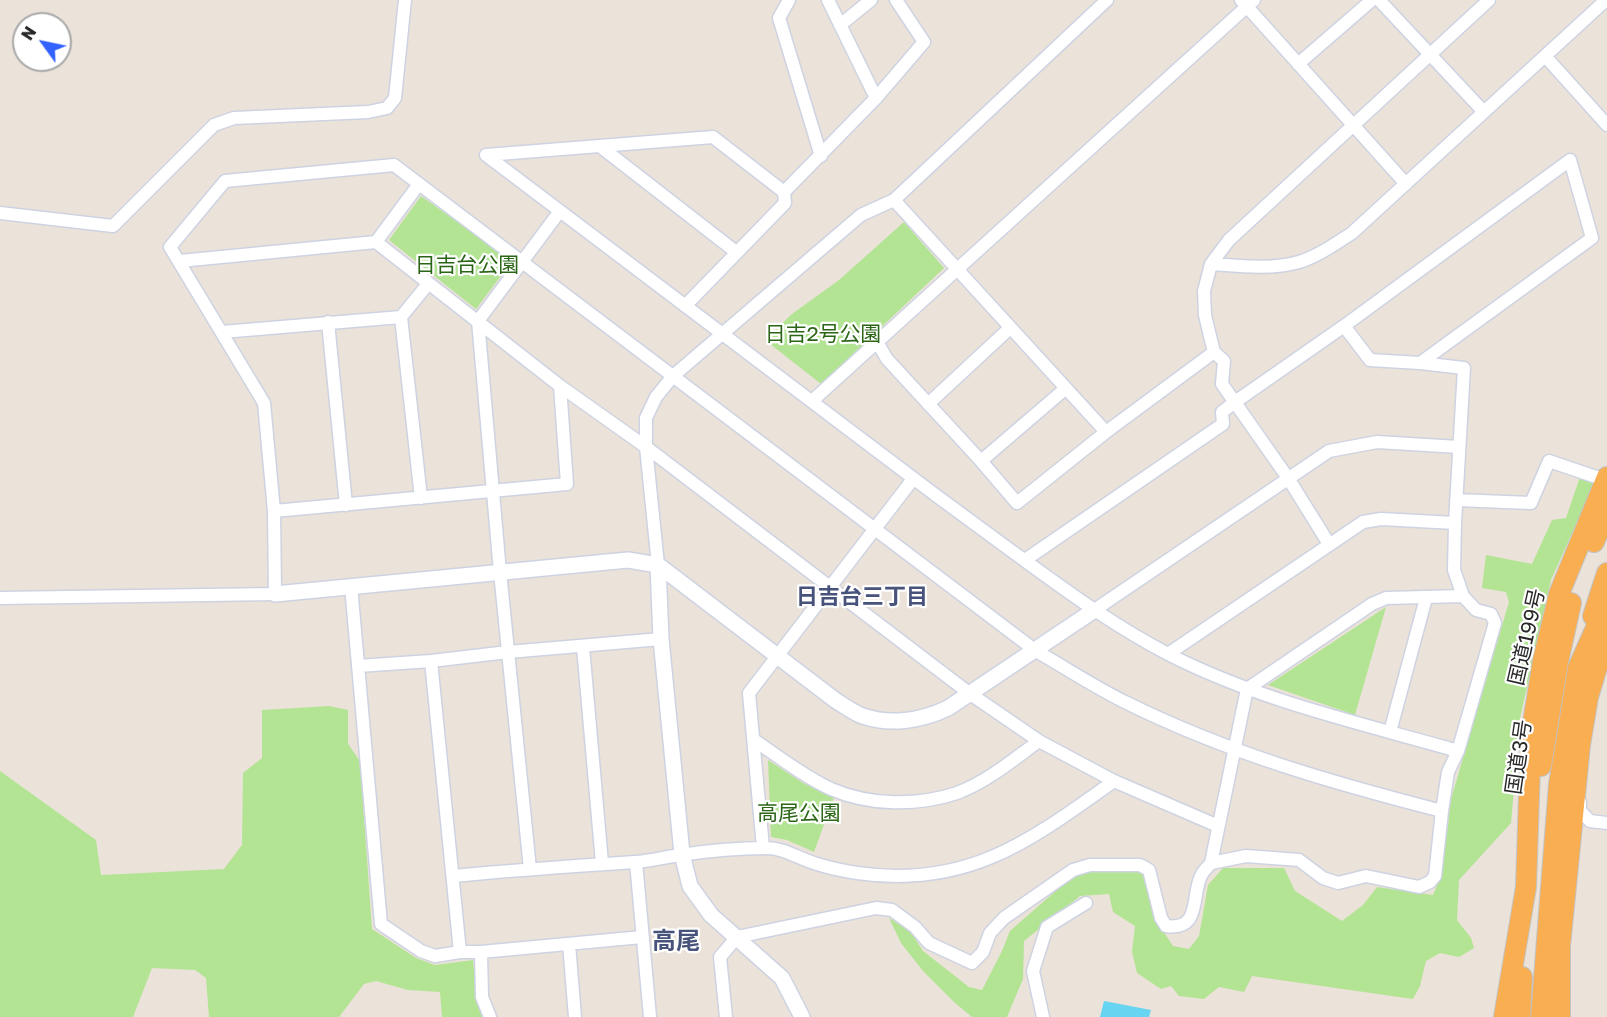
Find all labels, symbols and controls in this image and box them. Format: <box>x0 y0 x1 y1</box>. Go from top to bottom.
north arrow <box>12 12 72 72</box>
text: N <box>17 23 40 44</box>
park label: 日吉台公園 <box>415 252 519 278</box>
park label: 日吉2号公園 <box>764 321 882 347</box>
district label: 日吉台三丁目 <box>796 584 928 610</box>
street label: 国道199号 <box>1504 586 1550 688</box>
street label: 国道3号 <box>1501 718 1537 796</box>
park label: 高尾公園 <box>757 800 841 826</box>
district label: 高尾 <box>652 927 700 955</box>

